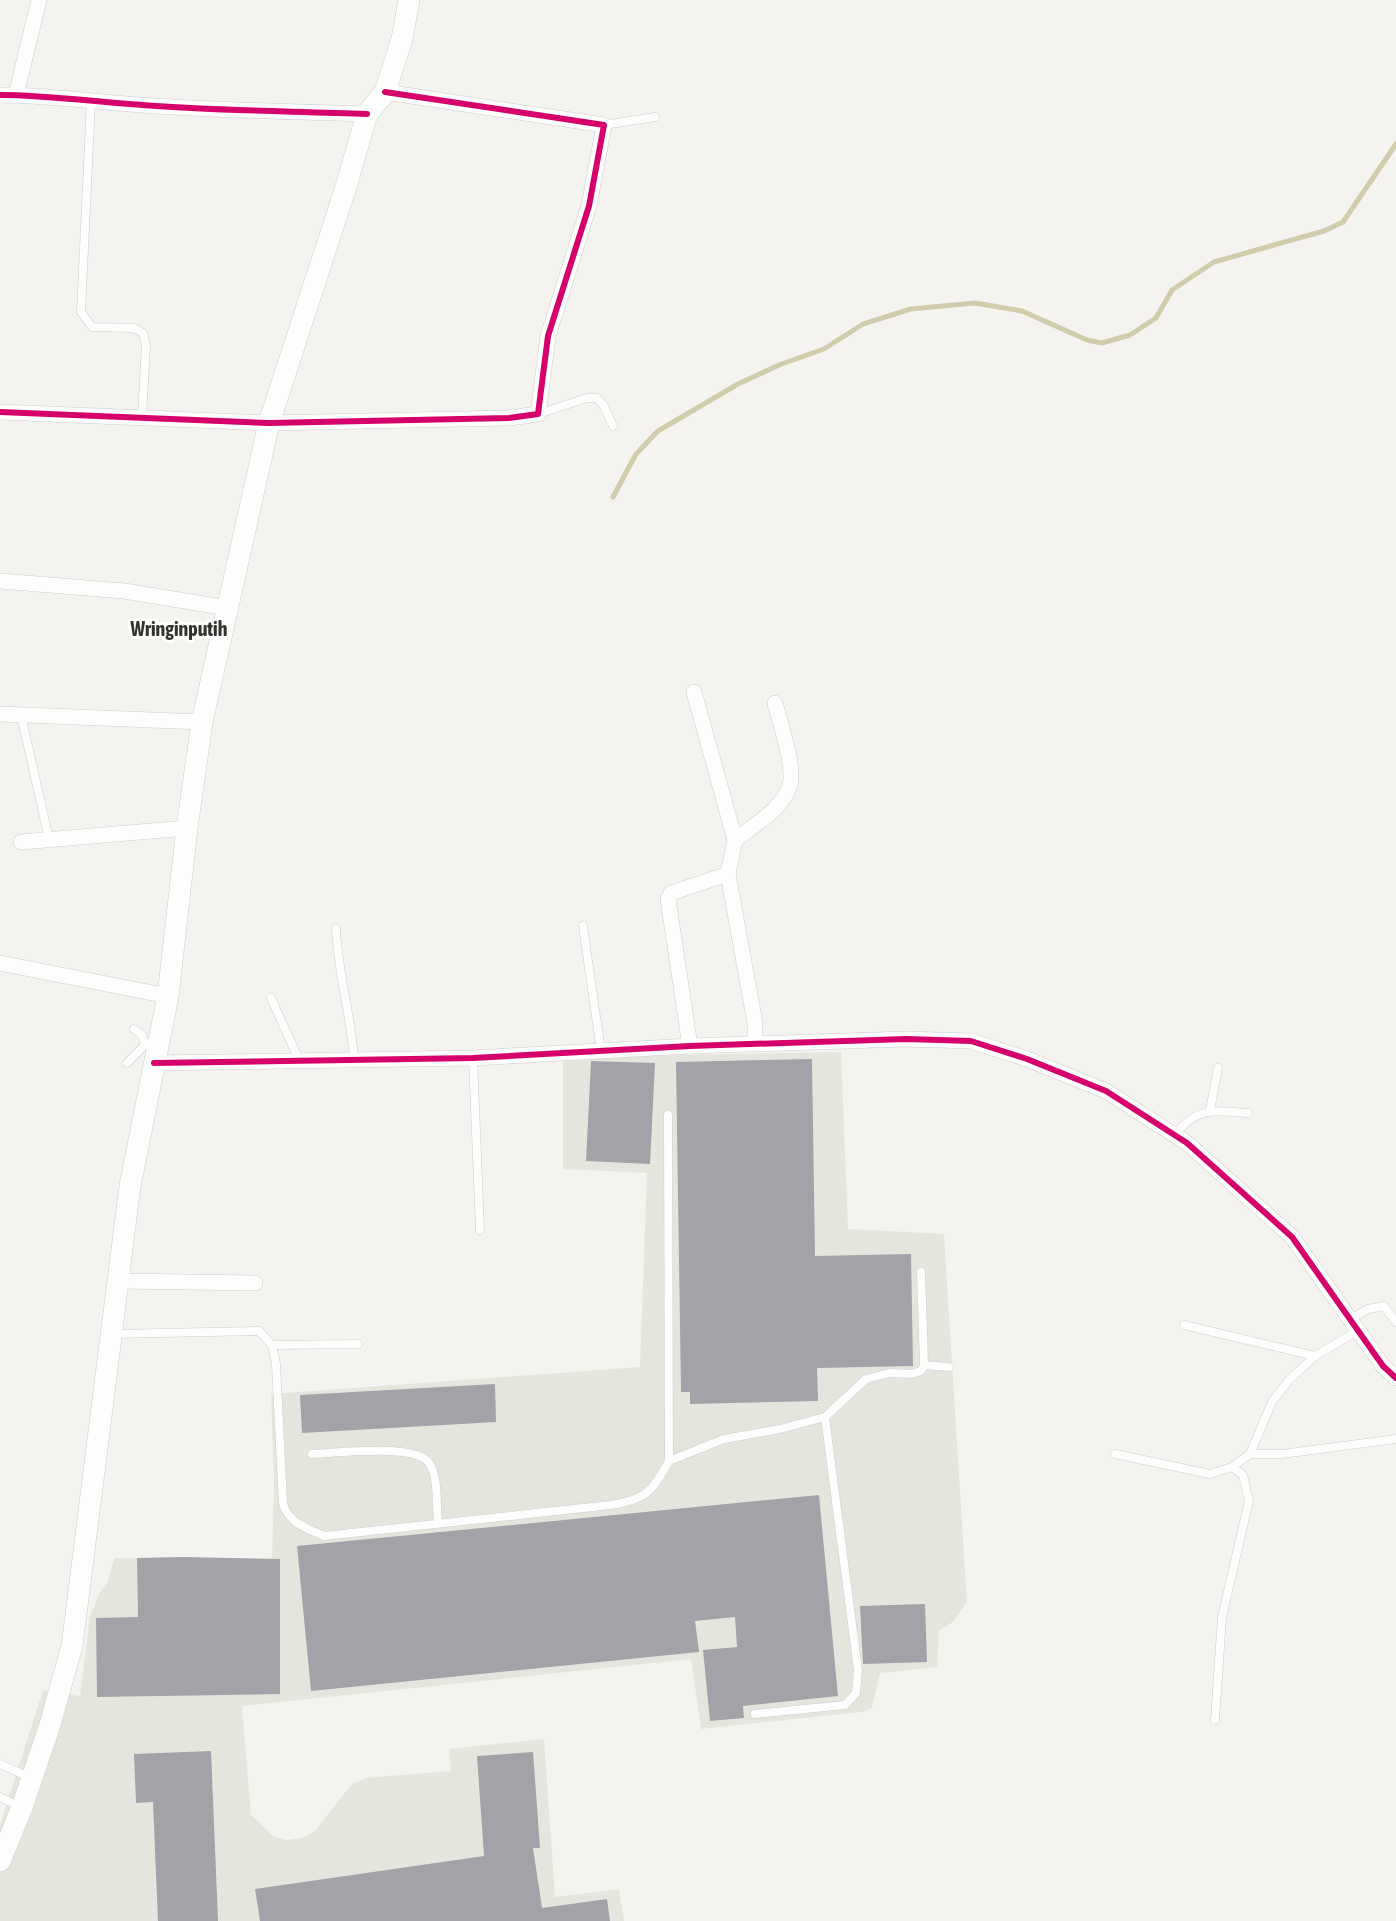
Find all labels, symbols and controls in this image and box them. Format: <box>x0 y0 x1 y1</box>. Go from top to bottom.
district label: Wringinputih <box>130 617 227 640</box>

